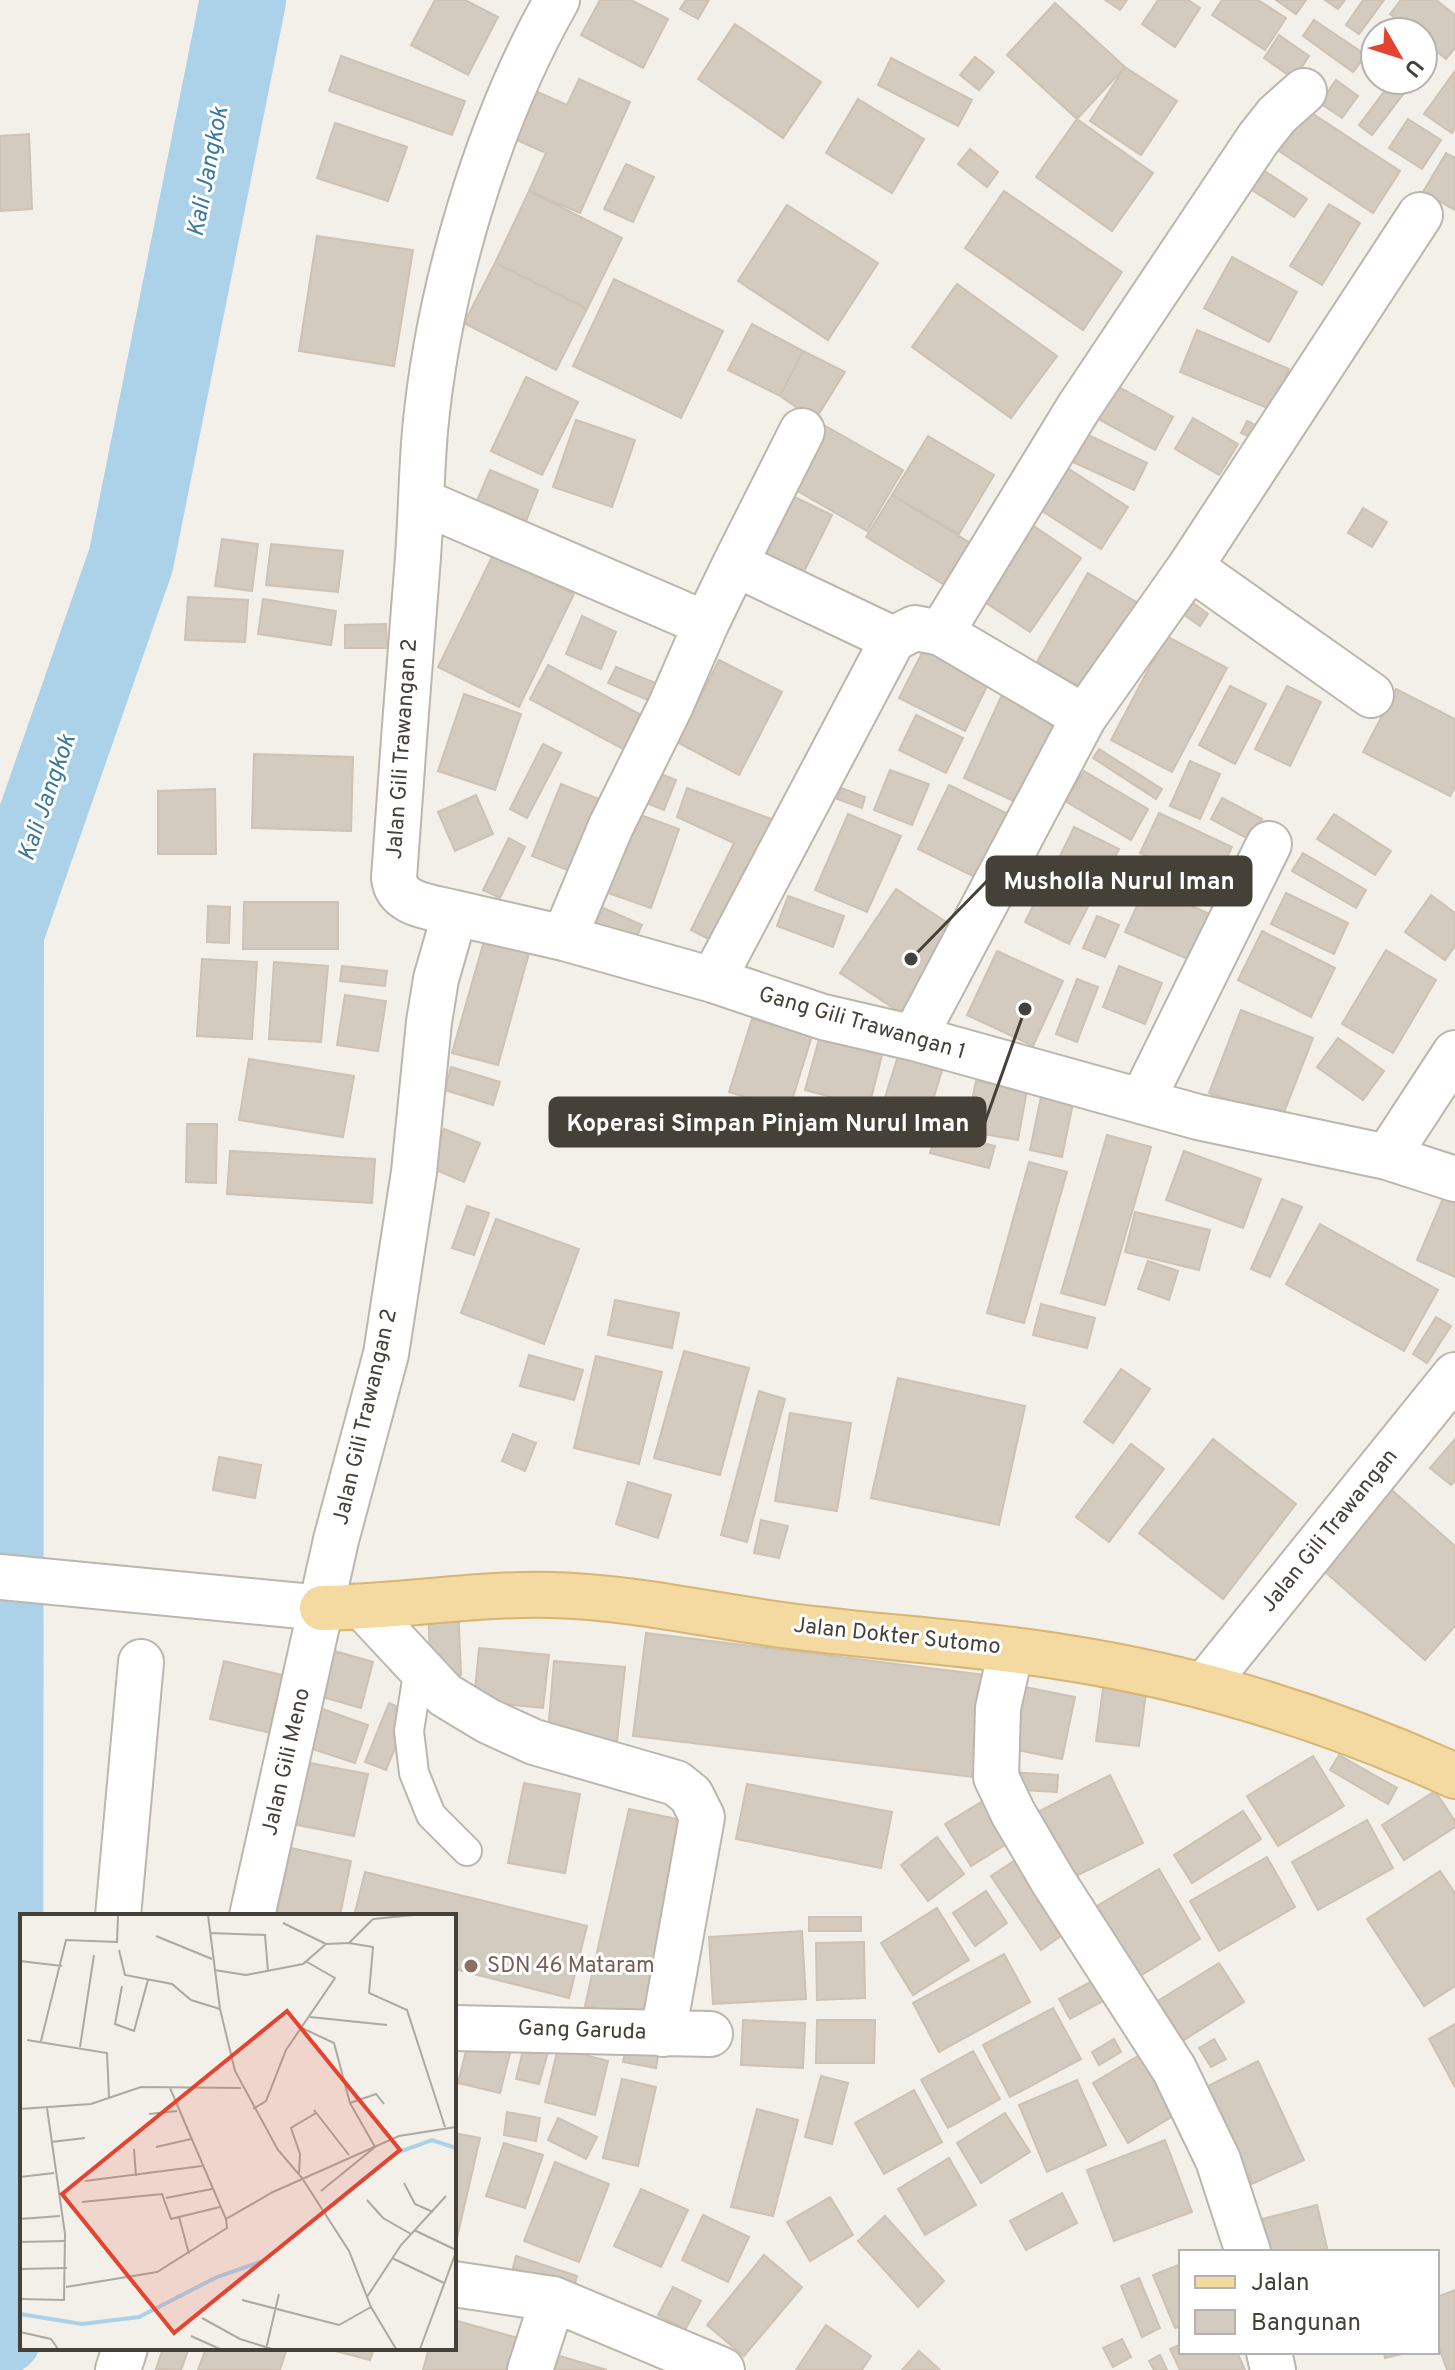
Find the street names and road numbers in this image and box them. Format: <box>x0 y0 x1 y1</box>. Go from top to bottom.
street label: Jalan Gili Trawangan 2 <box>382 638 424 860</box>
street label: Gang Gili Trawangan 1 <box>755 981 969 1067</box>
street label: Jalan Gili Trawangan 2 <box>328 1306 404 1528</box>
street label: Jalan Gili Trawangan <box>1256 1444 1404 1618</box>
street label: Jalan Dokter Sutomo <box>792 1613 1002 1661</box>
street label: Jalan Gili Meno <box>257 1685 317 1839</box>
street label: Gang Garuda <box>517 2015 647 2047</box>

